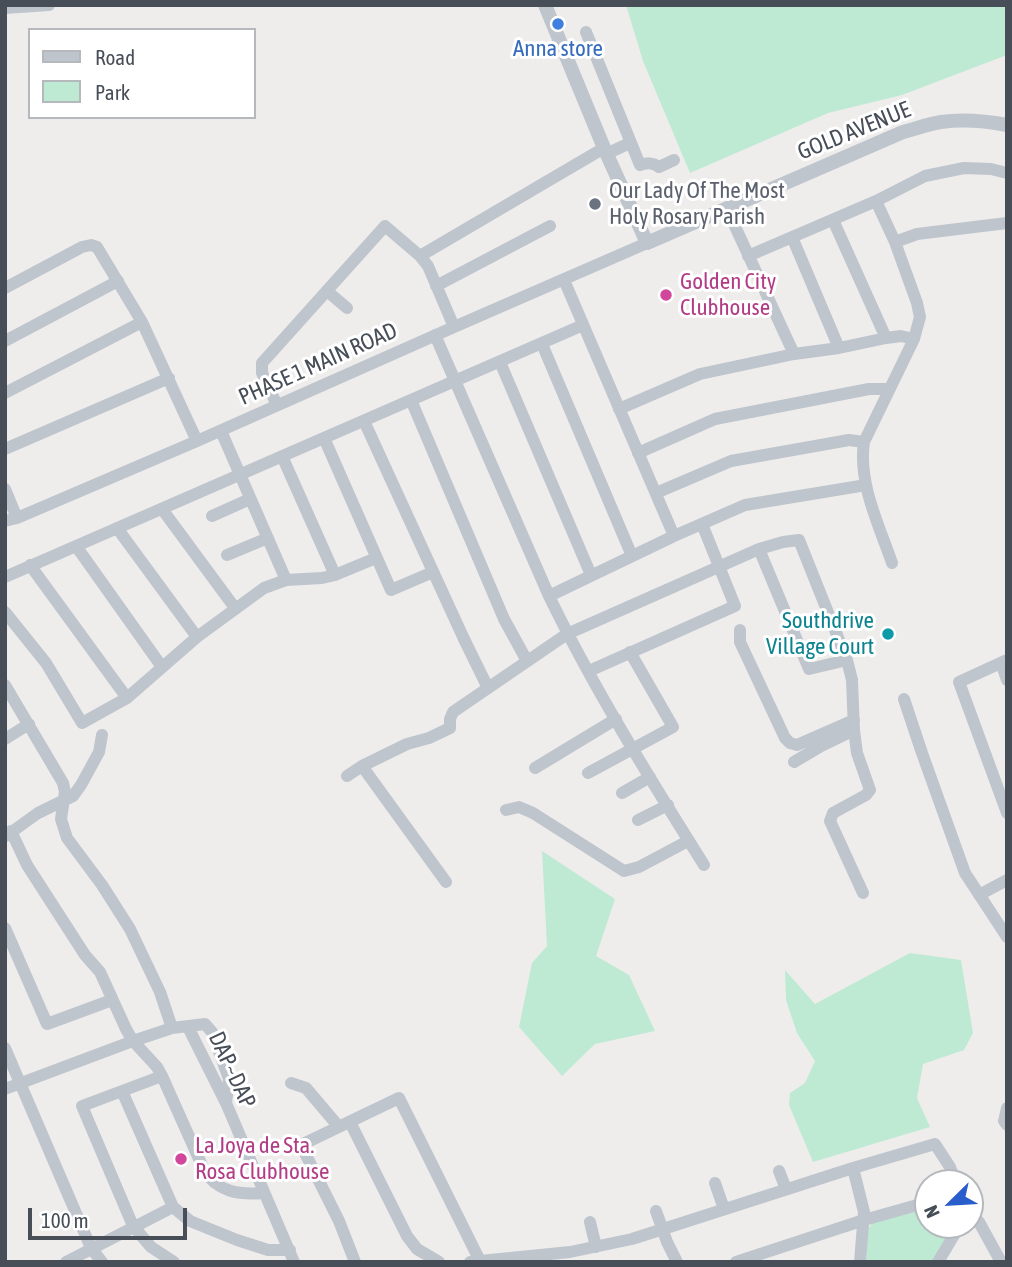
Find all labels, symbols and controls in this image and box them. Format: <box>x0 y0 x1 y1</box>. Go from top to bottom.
marker: Anna store <box>550 16 566 32</box>
legend <box>28 28 256 119</box>
place label: Anna store <box>513 35 603 63</box>
text: Road <box>95 45 135 69</box>
text: Park <box>95 80 130 104</box>
street label: GOLD AVENUE <box>793 96 915 166</box>
place label: Our Lady Of The Most Holy Rosary Parish <box>609 177 785 231</box>
marker: Our Lady Of The Most Holy Rosary Parish <box>587 196 603 212</box>
place label: Golden City Clubhouse <box>680 268 776 322</box>
marker: Golden City Clubhouse <box>658 287 674 303</box>
street label: PHASE 1 MAIN ROAD <box>234 317 402 411</box>
place label: Southdrive Village Court <box>766 607 874 661</box>
marker: Southdrive Village Court <box>880 626 896 642</box>
street label: DAP~DAP <box>202 1027 262 1113</box>
place label: La Joya de Sta. Rosa Clubhouse <box>195 1132 329 1186</box>
marker: La Joya de Sta. Rosa Clubhouse <box>173 1151 189 1167</box>
north arrow <box>914 1169 984 1239</box>
scale bar <box>32 1194 191 1238</box>
text: N <box>919 1202 944 1221</box>
text: 100 m <box>41 1208 89 1232</box>

